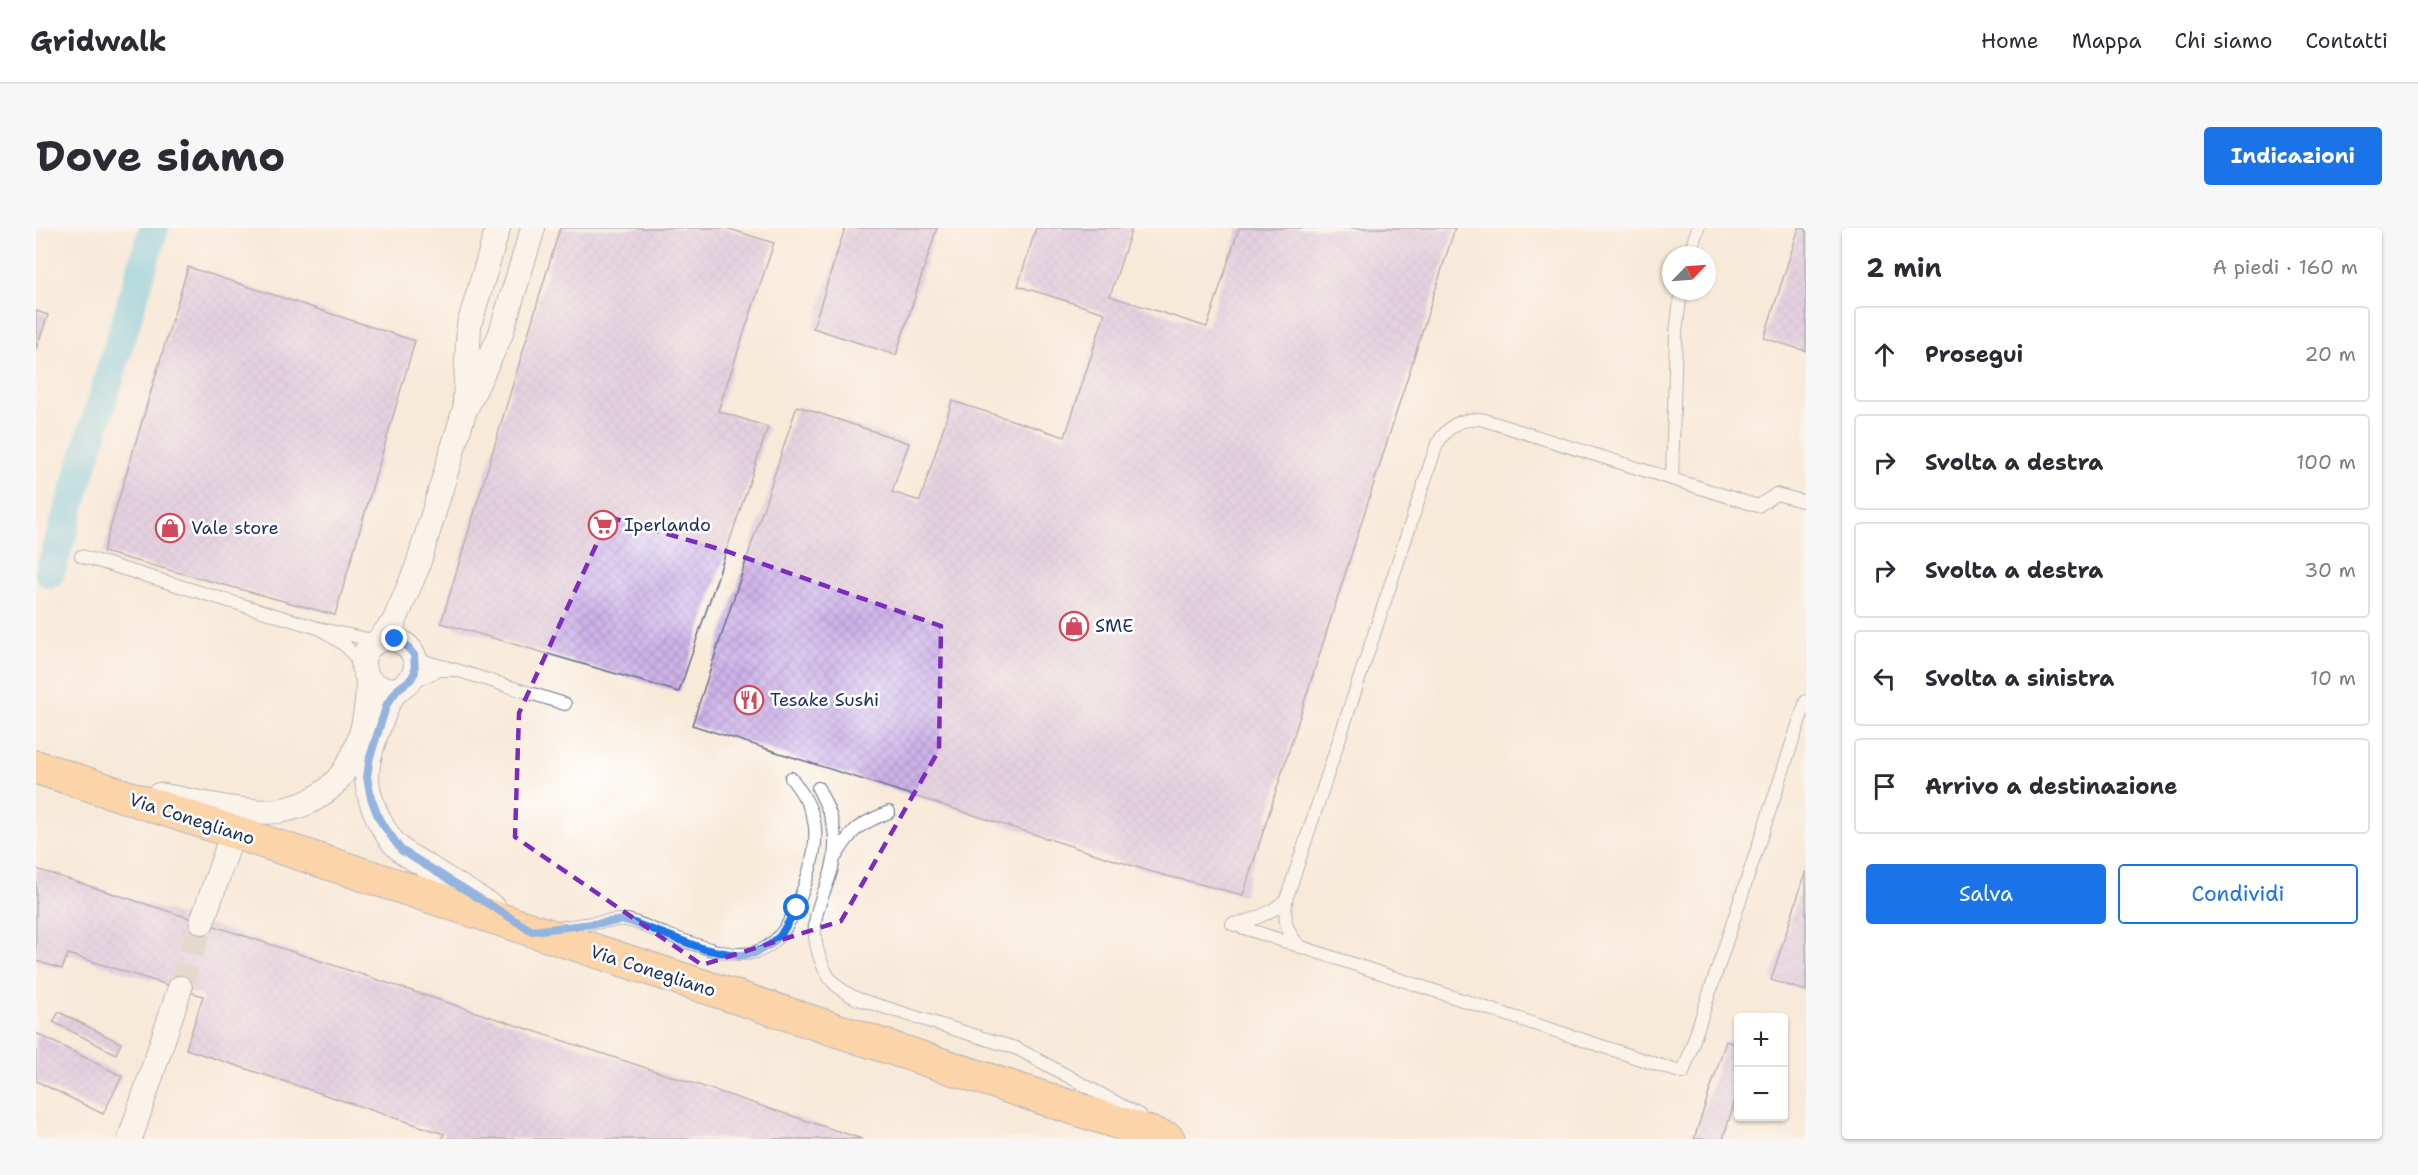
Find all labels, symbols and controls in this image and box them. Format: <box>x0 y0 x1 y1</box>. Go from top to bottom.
text: Gridwalk <box>30 22 167 60</box>
text: Home <box>1981 27 2039 55</box>
text: Mappa <box>2072 27 2142 55</box>
text: Chi siamo <box>2175 27 2272 55</box>
text: Contatti <box>2305 27 2388 55</box>
button: Indicazioni <box>2204 127 2382 185</box>
text: Dove siamo <box>36 128 285 184</box>
north arrow <box>1662 246 1716 300</box>
text: 2 min <box>1866 250 1942 285</box>
text: A piedi · 160 m <box>2212 254 2358 280</box>
icon: ahead <box>1868 338 1901 371</box>
text: Prosegui <box>1925 340 2023 369</box>
text: 20 m <box>2305 341 2356 367</box>
icon: right <box>1868 446 1901 479</box>
text: Svolta a destra <box>1925 448 2103 477</box>
text: 100 m <box>2296 449 2356 475</box>
supermarket icon: Iperlando <box>587 509 619 541</box>
shop icon: Vale store <box>154 512 186 544</box>
place label: Iperlando <box>624 513 711 537</box>
place label: Vale store <box>191 516 279 540</box>
icon: right <box>1868 554 1901 587</box>
text: Svolta a destra <box>1925 556 2103 585</box>
text: 30 m <box>2304 557 2356 583</box>
shop icon: SME <box>1058 610 1090 642</box>
place label: SME <box>1095 614 1133 638</box>
route end <box>381 625 407 651</box>
icon: left <box>1868 662 1901 695</box>
text: Svolta a sinistra <box>1925 664 2114 693</box>
text: 10 m <box>2310 665 2356 691</box>
restaurant icon: Tesake Sushi <box>733 684 765 716</box>
place label: Tesake Sushi <box>770 688 879 712</box>
icon: arrive <box>1868 770 1901 803</box>
text: Arrivo a destinazione <box>1925 772 2177 801</box>
street label: Via Conegliano <box>126 787 258 851</box>
button: Salva <box>1866 864 2106 924</box>
button: Condividi <box>2118 864 2358 924</box>
route start <box>783 894 809 920</box>
street label: Via Conegliano <box>587 939 719 1003</box>
map controls <box>1734 1013 1788 1121</box>
button: + <box>1734 1013 1788 1067</box>
button: − <box>1734 1067 1788 1121</box>

